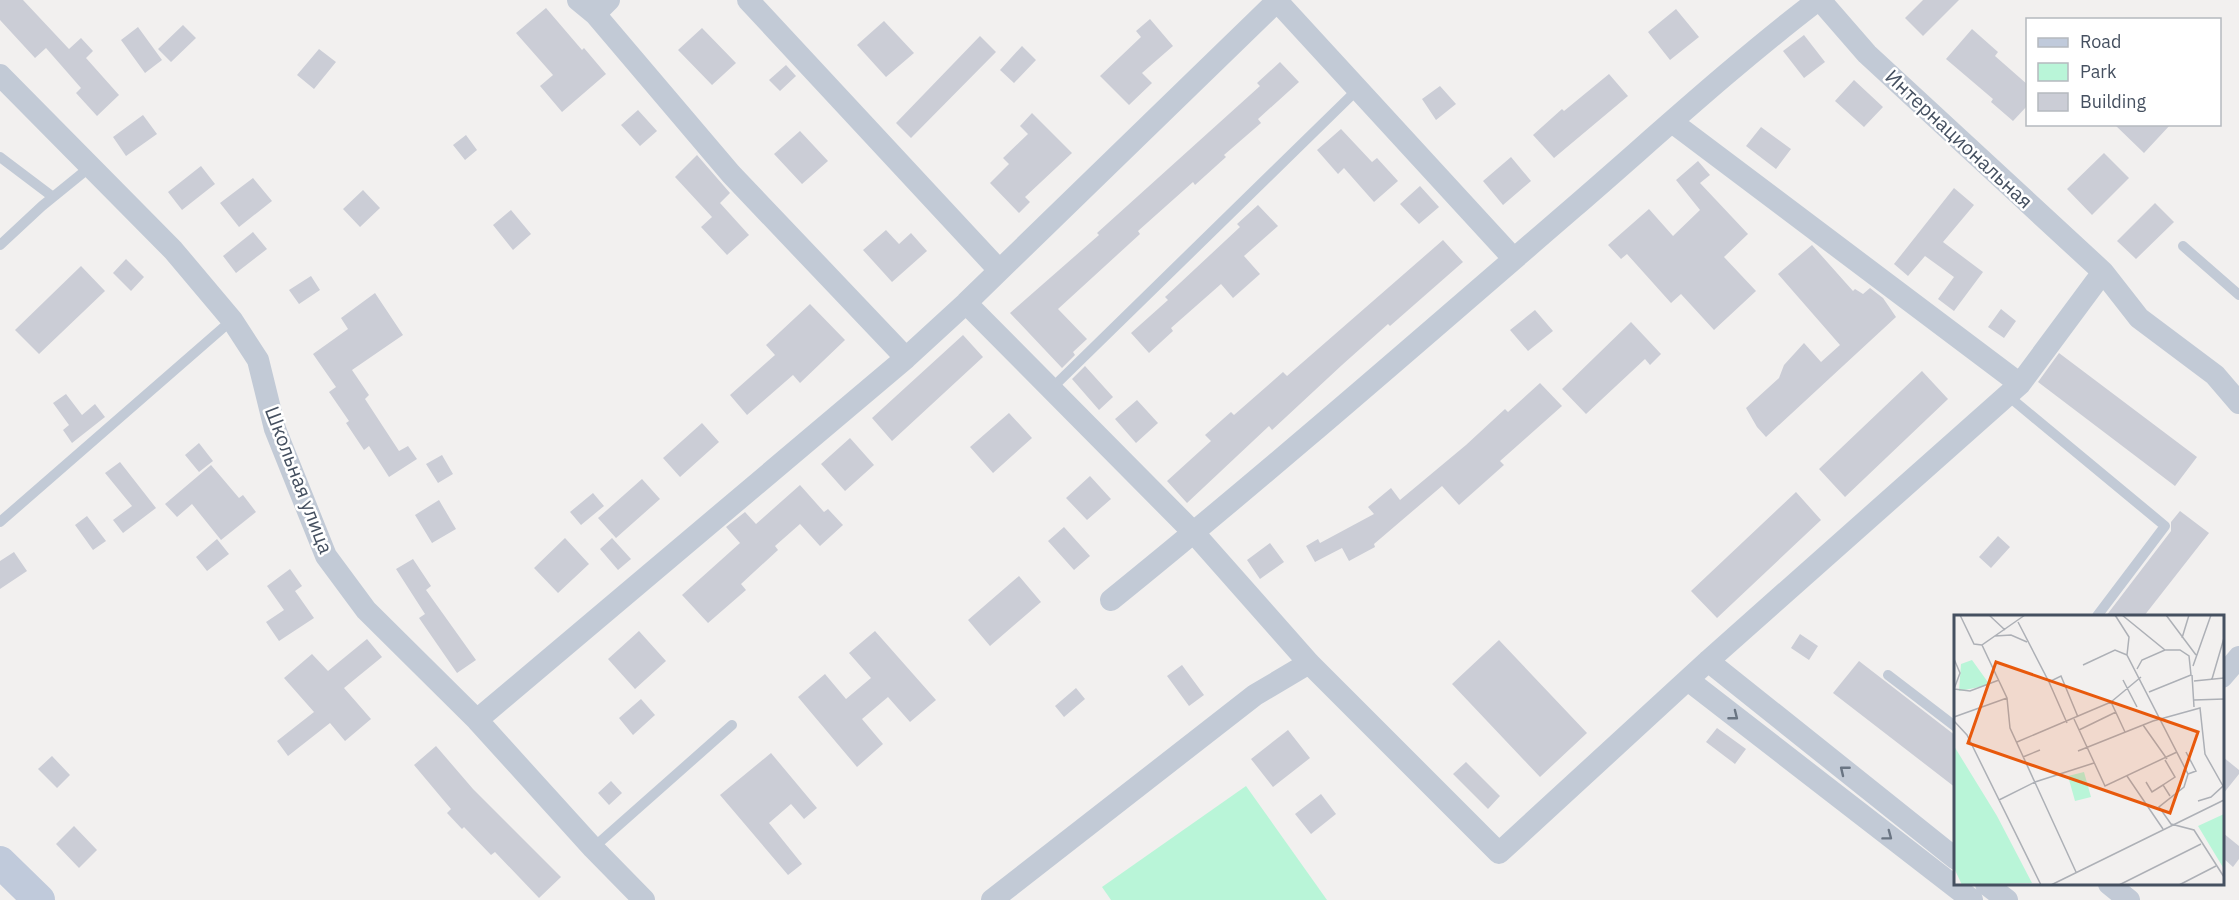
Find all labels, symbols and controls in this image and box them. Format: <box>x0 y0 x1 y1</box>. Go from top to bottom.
legend <box>2026 18 2221 126</box>
text: Road <box>2080 30 2121 53</box>
text: Park <box>2080 60 2117 83</box>
street label: Интернациональная <box>1880 63 2039 214</box>
text: Building <box>2080 90 2147 113</box>
street label: Школьная улица <box>259 402 340 558</box>
inset map <box>1954 615 2224 885</box>
one-way arrow <box>1727 709 1738 720</box>
one-way arrow <box>1840 767 1851 778</box>
one-way arrow <box>1881 829 1892 840</box>

